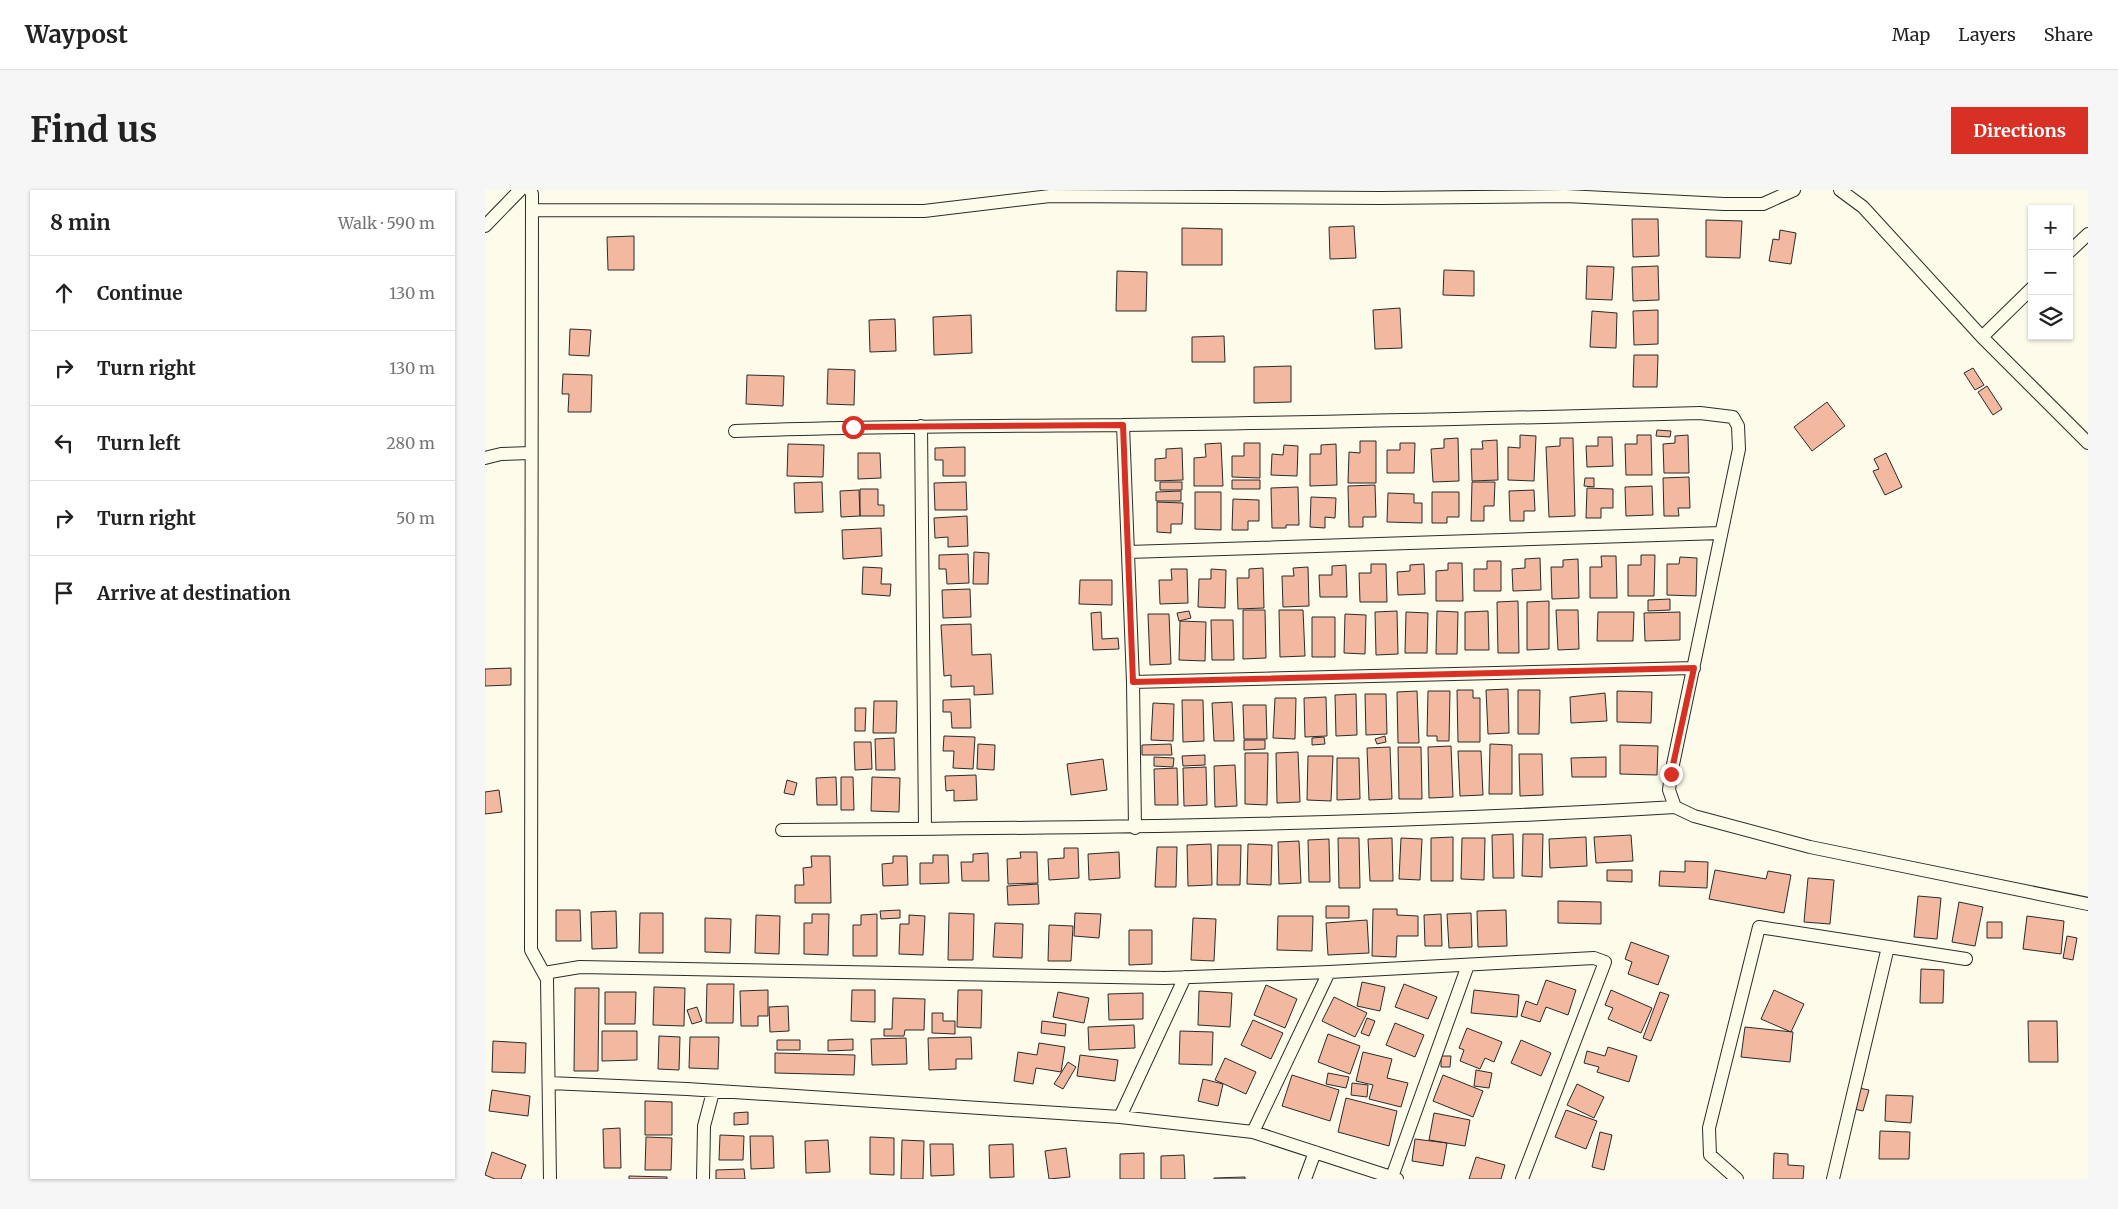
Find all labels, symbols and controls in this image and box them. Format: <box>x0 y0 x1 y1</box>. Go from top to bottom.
text: Waypost <box>25 19 128 50</box>
text: Map <box>1892 23 1930 46</box>
text: Layers <box>1958 23 2016 46</box>
text: Share <box>2044 23 2093 46</box>
button: Directions <box>1951 107 2088 154</box>
text: Find us <box>30 108 157 152</box>
map controls <box>2028 205 2073 340</box>
button: + <box>2028 205 2073 250</box>
text: 8 min <box>50 209 111 236</box>
text: Walk · 590 m <box>338 213 435 233</box>
button: − <box>2028 250 2073 295</box>
icon: ahead <box>50 279 78 307</box>
text: Continue <box>97 281 183 305</box>
text: 130 m <box>389 283 435 303</box>
button: layers <box>2028 295 2073 340</box>
icon: right <box>50 354 78 382</box>
text: Turn right <box>97 356 196 380</box>
text: 130 m <box>389 358 435 378</box>
route start <box>842 416 865 439</box>
icon: left <box>50 429 78 457</box>
text: Turn left <box>97 431 181 455</box>
text: 280 m <box>386 433 435 453</box>
icon: right <box>50 504 78 532</box>
text: Turn right <box>97 506 196 530</box>
text: 50 m <box>396 508 435 528</box>
icon: arrive <box>50 579 78 607</box>
text: Arrive at destination <box>97 581 291 605</box>
route end <box>1660 763 1683 786</box>

